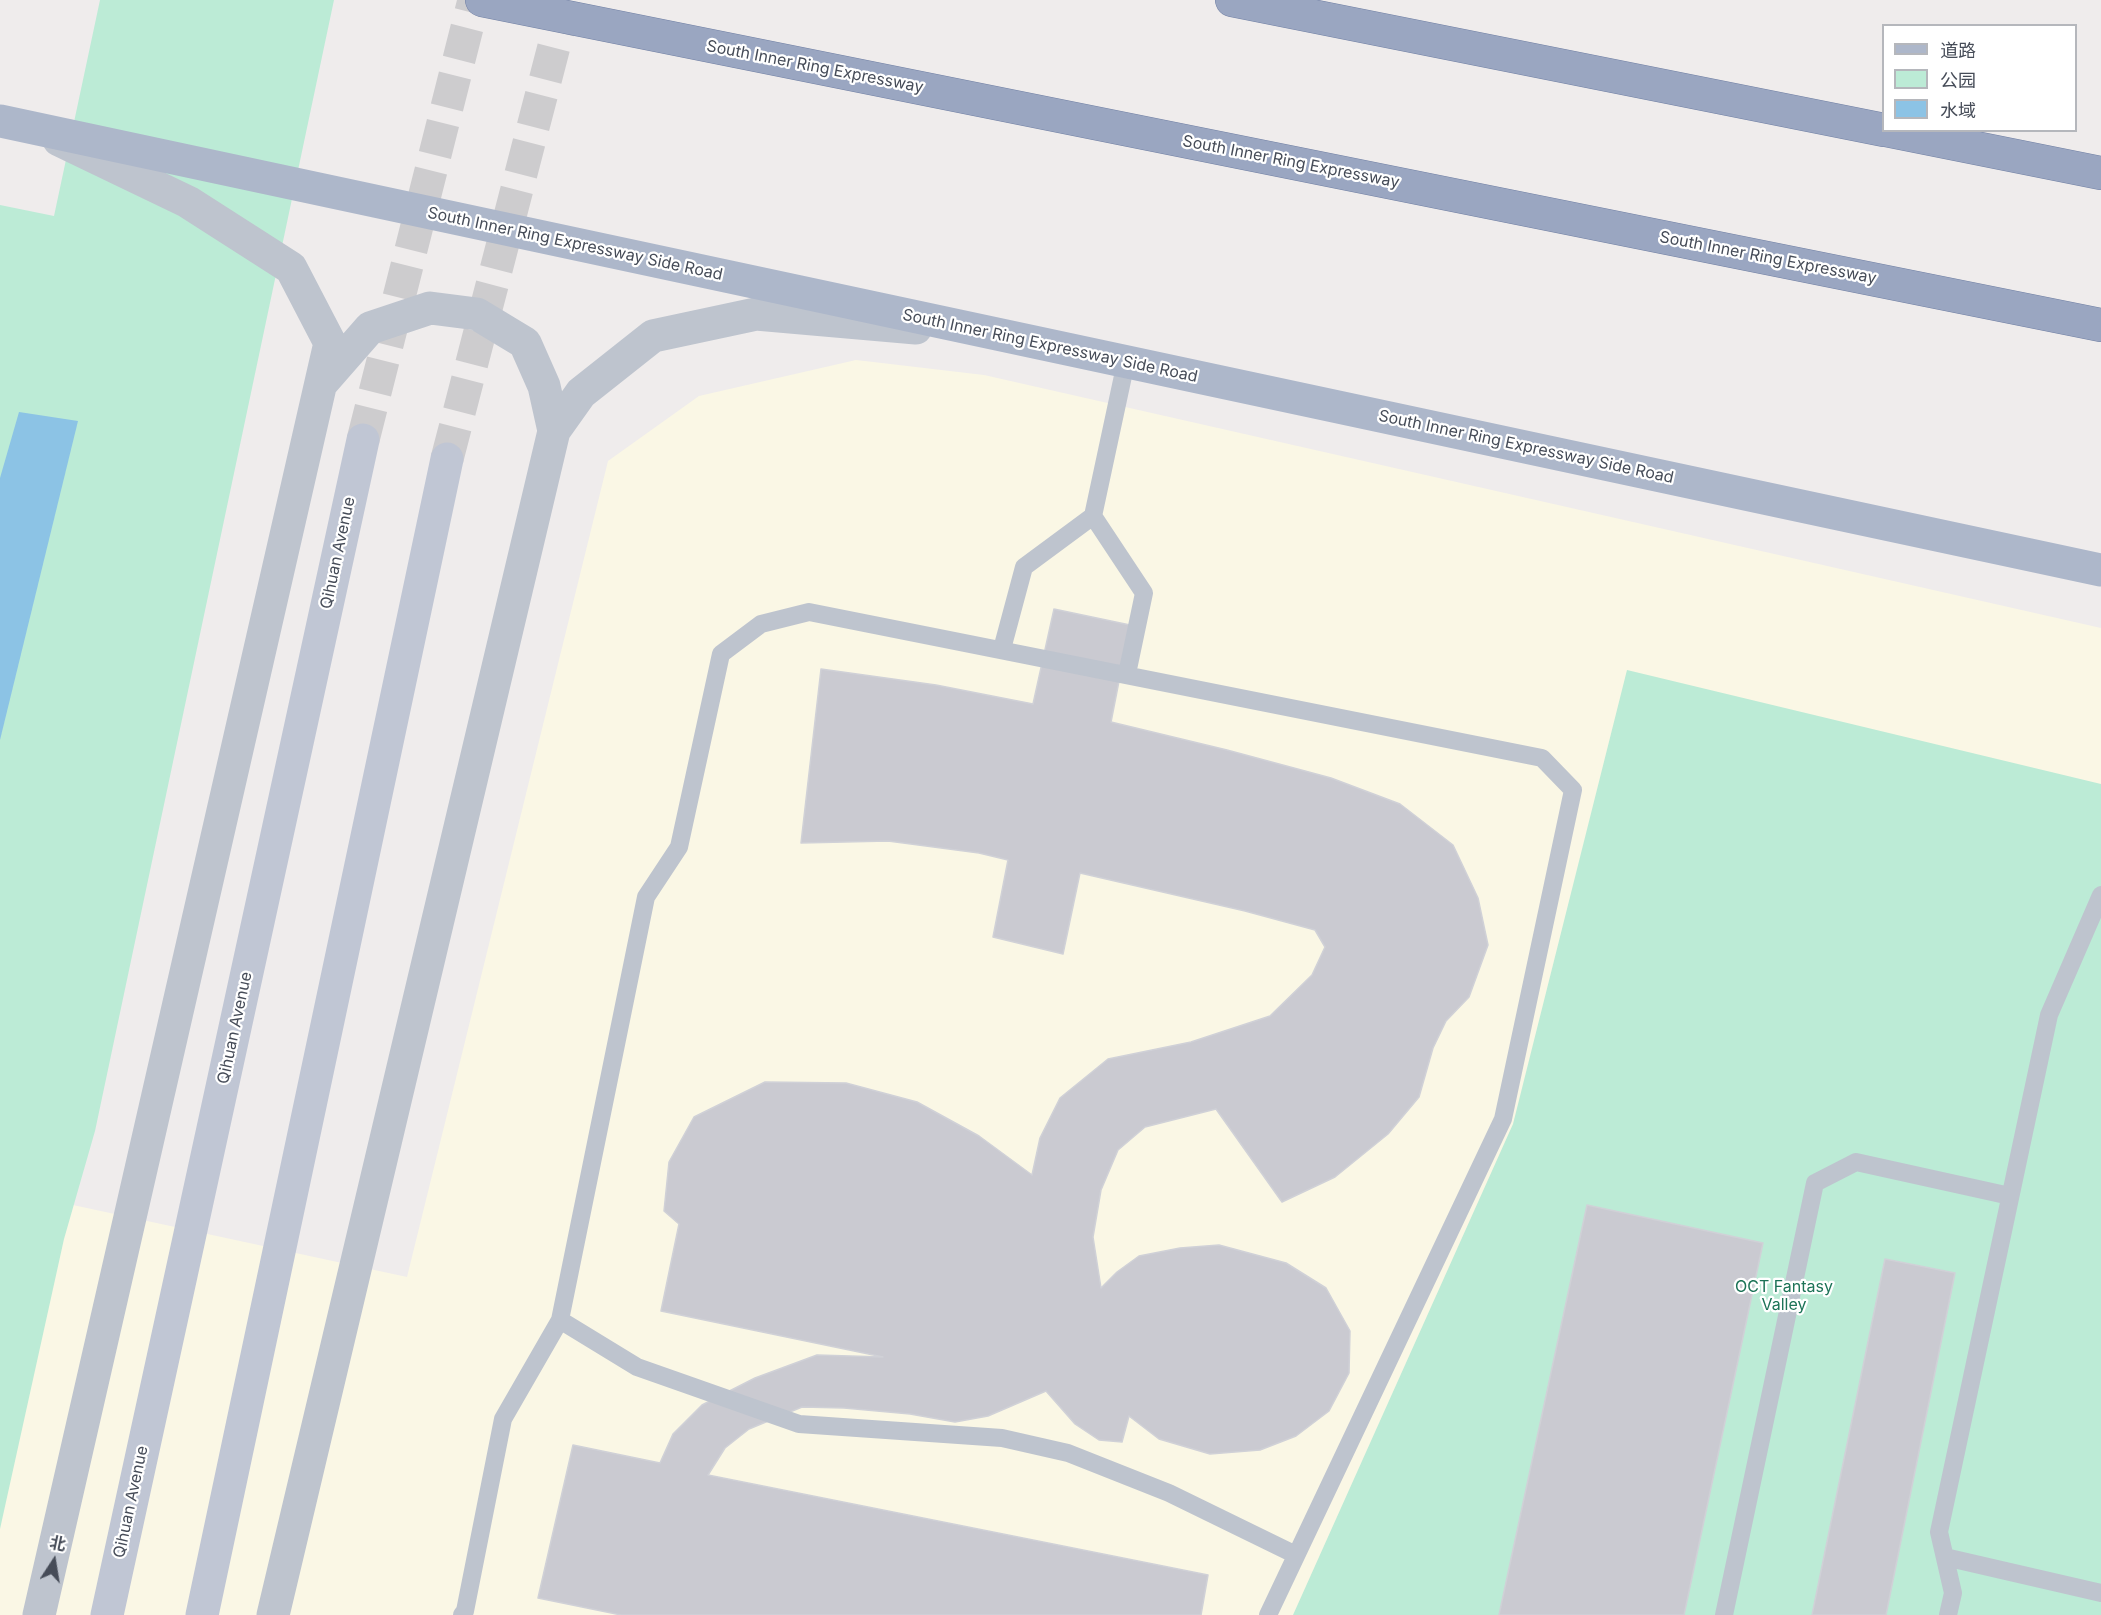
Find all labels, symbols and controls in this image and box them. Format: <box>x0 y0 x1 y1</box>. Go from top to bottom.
legend <box>1882 24 2077 132</box>
street label: South Inner Ring Expressway <box>705 37 925 97</box>
text: 道路 <box>1940 40 1976 61</box>
text: 公园 <box>1940 70 1976 91</box>
text: 水域 <box>1940 100 1976 121</box>
street label: South Inner Ring Expressway <box>1181 132 1401 192</box>
street label: South Inner Ring Expressway Side Road <box>426 203 724 285</box>
street label: South Inner Ring Expressway <box>1658 228 1878 288</box>
street label: South Inner Ring Expressway Side Road <box>901 305 1199 387</box>
street label: South Inner Ring Expressway Side Road <box>1377 406 1675 488</box>
street label: Qihuan Avenue <box>317 495 359 611</box>
street label: Qihuan Avenue <box>214 970 256 1086</box>
park label: OCT Fantasy Valley <box>1735 1277 1833 1315</box>
street label: Qihuan Avenue <box>110 1444 152 1560</box>
north arrow <box>24 1531 84 1591</box>
text: 北 <box>48 1532 68 1555</box>

